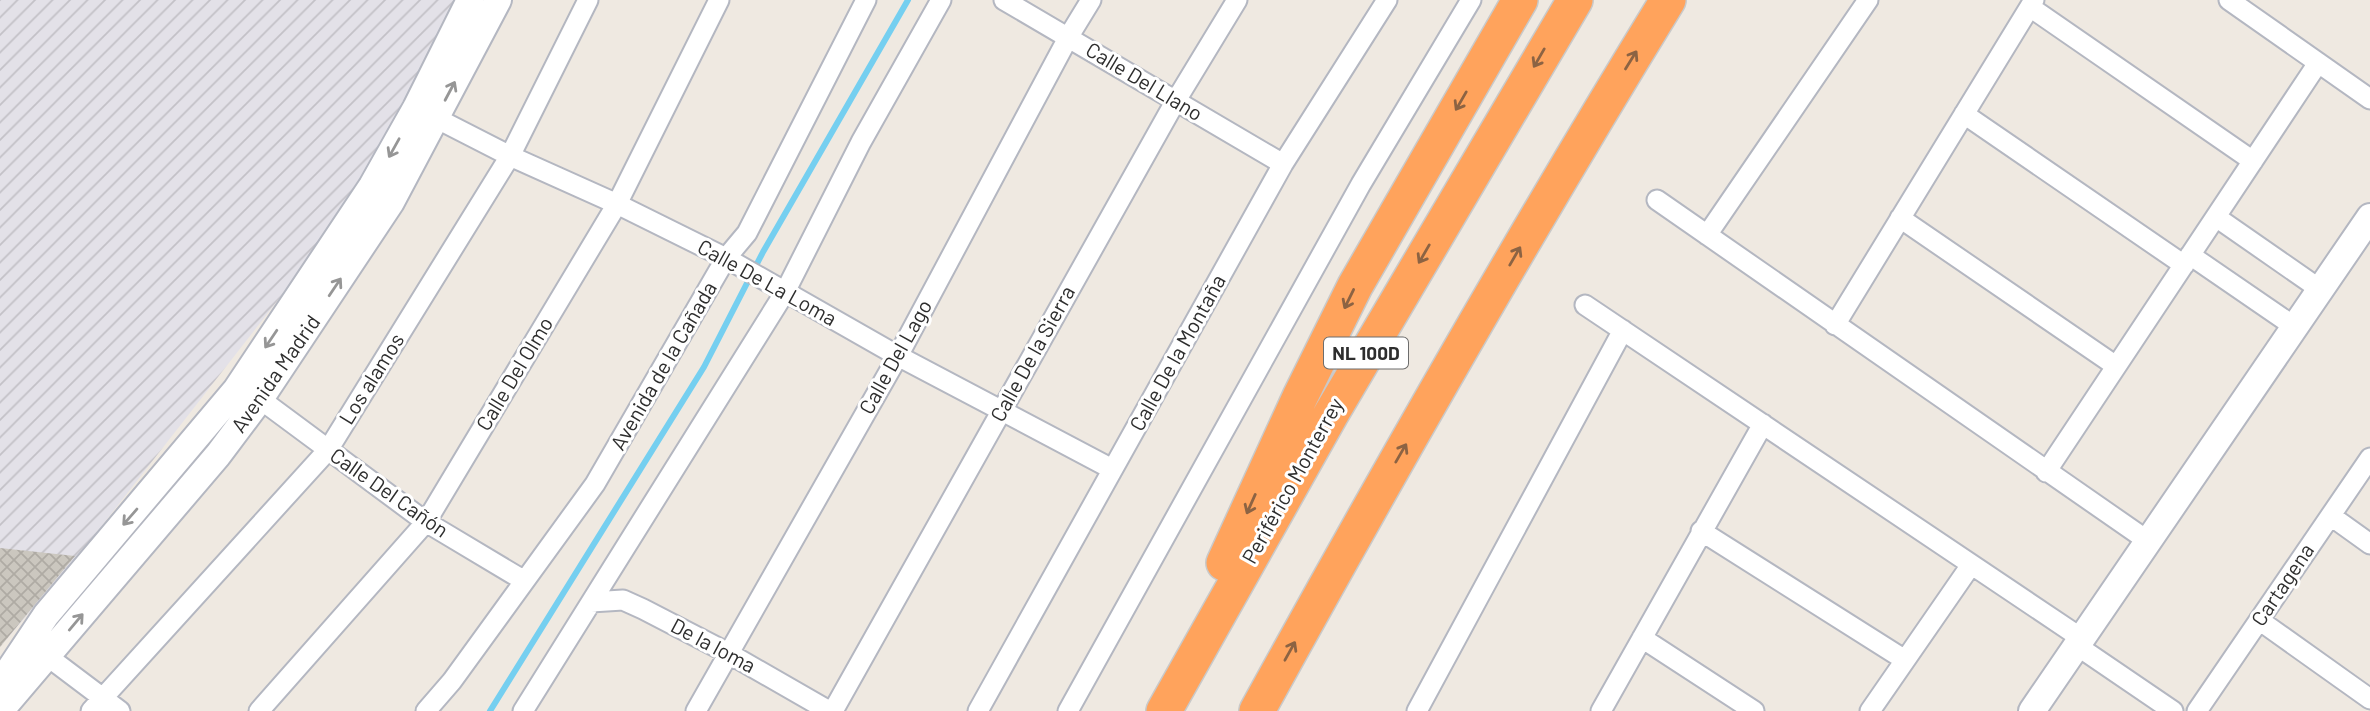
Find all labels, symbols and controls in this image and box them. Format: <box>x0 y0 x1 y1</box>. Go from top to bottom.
street label: Calle Del Llano <box>1082 36 1208 125</box>
one-way arrow <box>1532 47 1545 68</box>
one-way arrow <box>1625 51 1639 71</box>
one-way arrow <box>443 81 457 102</box>
one-way arrow <box>1454 90 1467 111</box>
one-way arrow <box>387 137 401 157</box>
street label: Calle De La Loma <box>694 233 842 330</box>
one-way arrow <box>1417 244 1431 264</box>
one-way arrow <box>1509 246 1523 266</box>
street label: Calle De la Montaña <box>1123 270 1230 435</box>
street label: Avenida de la Cañada <box>604 277 721 454</box>
one-way arrow <box>328 278 343 297</box>
street label: Calle De la Sierra <box>984 281 1079 426</box>
one-way arrow <box>1341 288 1355 309</box>
street label: Calle Del Lago <box>853 295 936 418</box>
street label: Avenida Madrid <box>225 310 325 437</box>
street label: Calle Del Olmo <box>470 312 557 435</box>
street label: Los alamos <box>333 328 409 428</box>
one-way arrow <box>263 329 278 348</box>
road number: NL 100D <box>1324 338 1408 368</box>
street label: Periférico Monterrey <box>1236 393 1348 567</box>
street label: Calle Del Cañón <box>326 442 454 542</box>
one-way arrow <box>1394 443 1408 463</box>
one-way arrow <box>1244 493 1257 514</box>
one-way arrow <box>122 508 138 526</box>
street label: Cartagena <box>2245 538 2318 630</box>
street label: De la loma <box>667 612 760 677</box>
one-way arrow <box>68 613 84 631</box>
one-way arrow <box>1283 642 1297 662</box>

